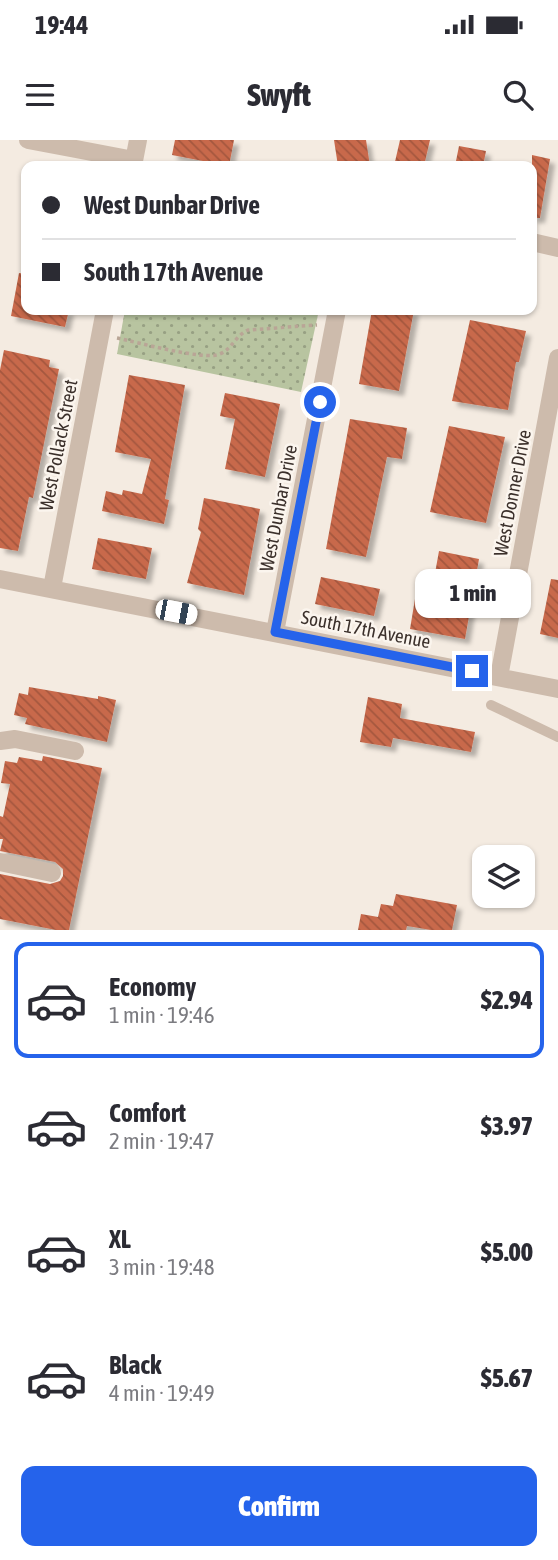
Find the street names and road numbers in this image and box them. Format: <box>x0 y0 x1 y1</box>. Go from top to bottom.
street label: West Pollack Street <box>34 378 82 512</box>
street label: West Donner Drive <box>489 428 535 558</box>
street label: West Dunbar Drive <box>255 443 301 573</box>
street label: South 17th Avenue <box>300 606 432 652</box>

